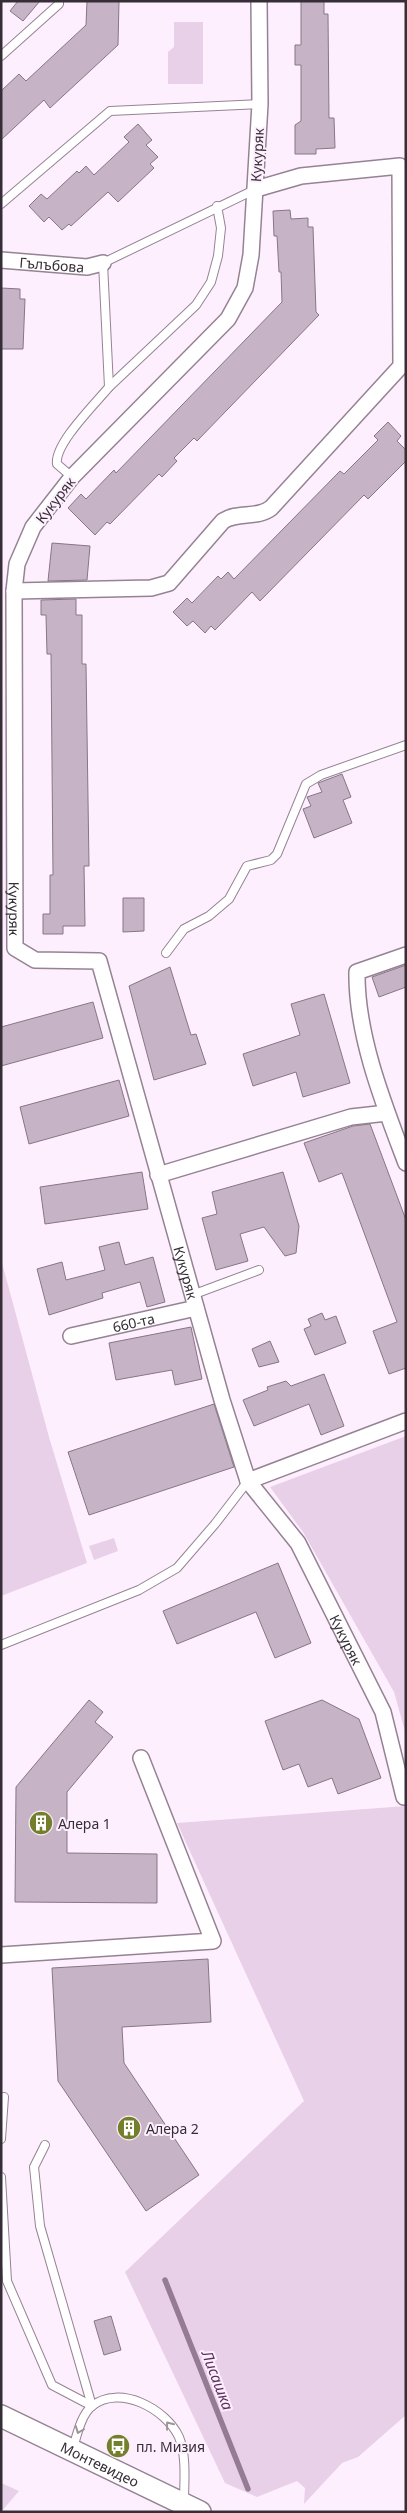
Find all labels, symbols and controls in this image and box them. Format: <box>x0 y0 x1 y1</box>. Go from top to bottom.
street label: Кукуряк <box>246 127 268 183</box>
street label: Гълъбова <box>19 252 85 276</box>
street label: Кукуряк <box>31 472 80 527</box>
street label: Кукуряк <box>5 882 24 937</box>
street label: Кукуряк <box>170 1244 203 1302</box>
street label: 660-та <box>111 1308 156 1336</box>
street label: Кукуряк <box>326 1611 367 1668</box>
building icon: Алера 1 <box>28 1810 54 1836</box>
place label: Алера 1 <box>58 1814 111 1833</box>
building icon: Алера 2 <box>116 2115 142 2141</box>
place label: Алера 2 <box>146 2119 199 2138</box>
water label: Лисашка <box>197 2346 239 2413</box>
one-way arrow <box>166 2422 174 2431</box>
one-way arrow <box>75 2426 85 2434</box>
bus stop icon: пл. Мизия <box>105 2433 131 2459</box>
street label: Монтевидео <box>58 2437 142 2491</box>
place label: пл. Мизия <box>136 2437 205 2456</box>

